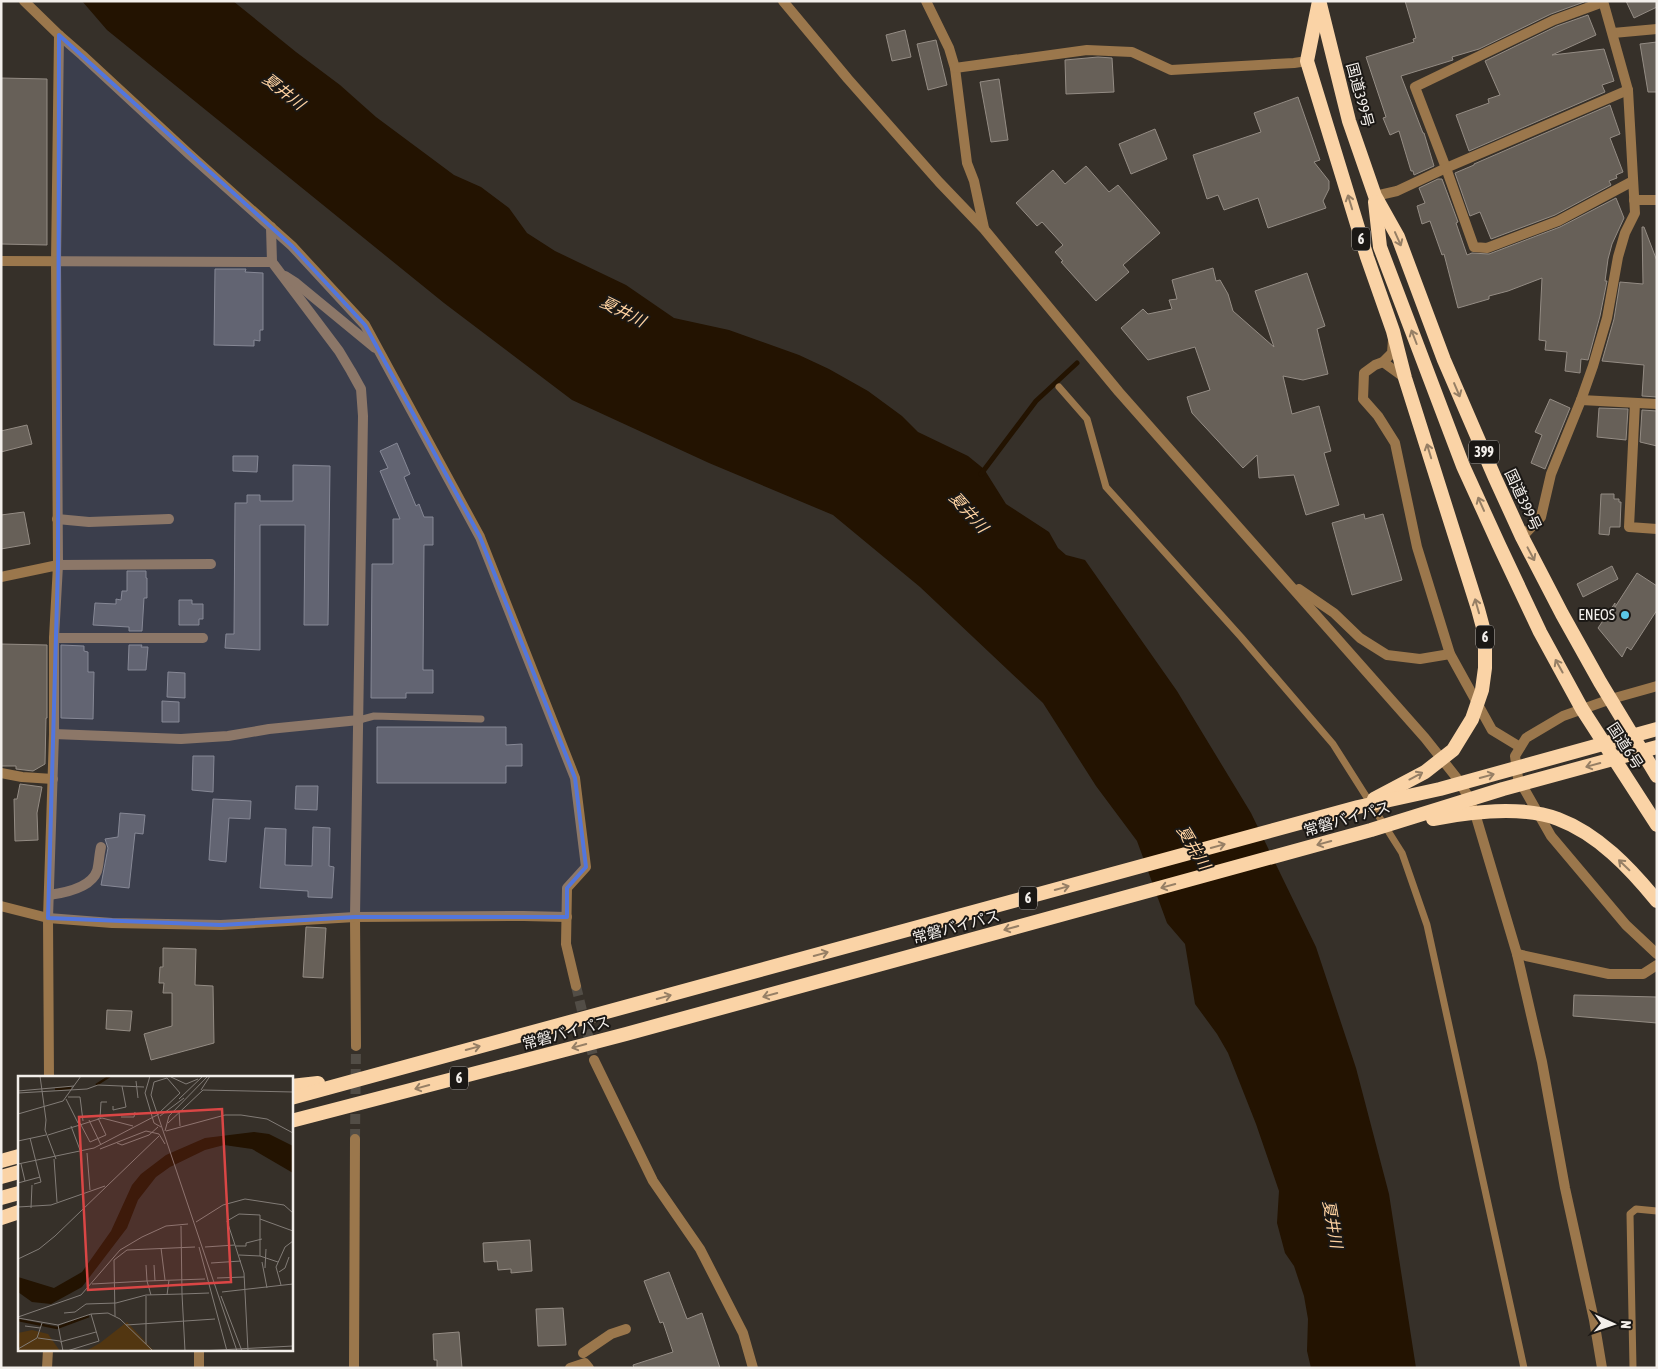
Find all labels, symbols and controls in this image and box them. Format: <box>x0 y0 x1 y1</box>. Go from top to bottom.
street label: 国道399号 <box>1344 61 1377 129</box>
water label: 夏井川 <box>260 69 310 114</box>
one-way arrow <box>1344 195 1354 211</box>
road number: 6 <box>1352 228 1370 250</box>
one-way arrow <box>1393 231 1403 246</box>
water label: 夏井川 <box>598 292 650 331</box>
one-way arrow <box>1409 330 1418 345</box>
one-way arrow <box>1453 382 1463 397</box>
road number: 399 <box>1469 441 1499 464</box>
one-way arrow <box>1424 444 1433 459</box>
street label: 国道399号 <box>1502 466 1545 533</box>
water label: 夏井川 <box>946 488 993 537</box>
one-way arrow <box>1475 497 1485 512</box>
one-way arrow <box>1526 547 1536 562</box>
one-way arrow <box>1472 599 1481 615</box>
place label: ENEOS <box>1578 606 1615 623</box>
marker: ENEOS <box>1619 609 1631 621</box>
road number: 6 <box>1476 626 1494 649</box>
one-way arrow <box>1553 660 1563 674</box>
street label: 国道6号 <box>1604 719 1647 772</box>
one-way arrow <box>1585 760 1601 770</box>
one-way arrow <box>1409 771 1424 781</box>
one-way arrow <box>1479 771 1495 780</box>
street label: 常磐バイパス <box>1301 798 1392 839</box>
water label: 夏井川 <box>1174 822 1215 874</box>
one-way arrow <box>1317 838 1333 848</box>
one-way arrow <box>1210 840 1226 850</box>
one-way arrow <box>1618 859 1631 871</box>
one-way arrow <box>1160 881 1176 891</box>
one-way arrow <box>1053 883 1069 893</box>
road number: 6 <box>1019 886 1037 910</box>
street label: 常磐バイパス <box>910 907 1001 946</box>
one-way arrow <box>1003 924 1019 934</box>
one-way arrow <box>812 949 828 959</box>
one-way arrow <box>762 990 778 1000</box>
one-way arrow <box>655 992 671 1002</box>
street label: 常磐バイパス <box>520 1013 611 1052</box>
one-way arrow <box>572 1042 588 1051</box>
one-way arrow <box>465 1043 481 1052</box>
road number: 6 <box>450 1066 468 1090</box>
inset map <box>18 1076 292 1352</box>
one-way arrow <box>414 1083 430 1093</box>
water label: 夏井川 <box>1320 1199 1346 1251</box>
north arrow <box>1588 1299 1638 1349</box>
text: N <box>1618 1320 1634 1329</box>

